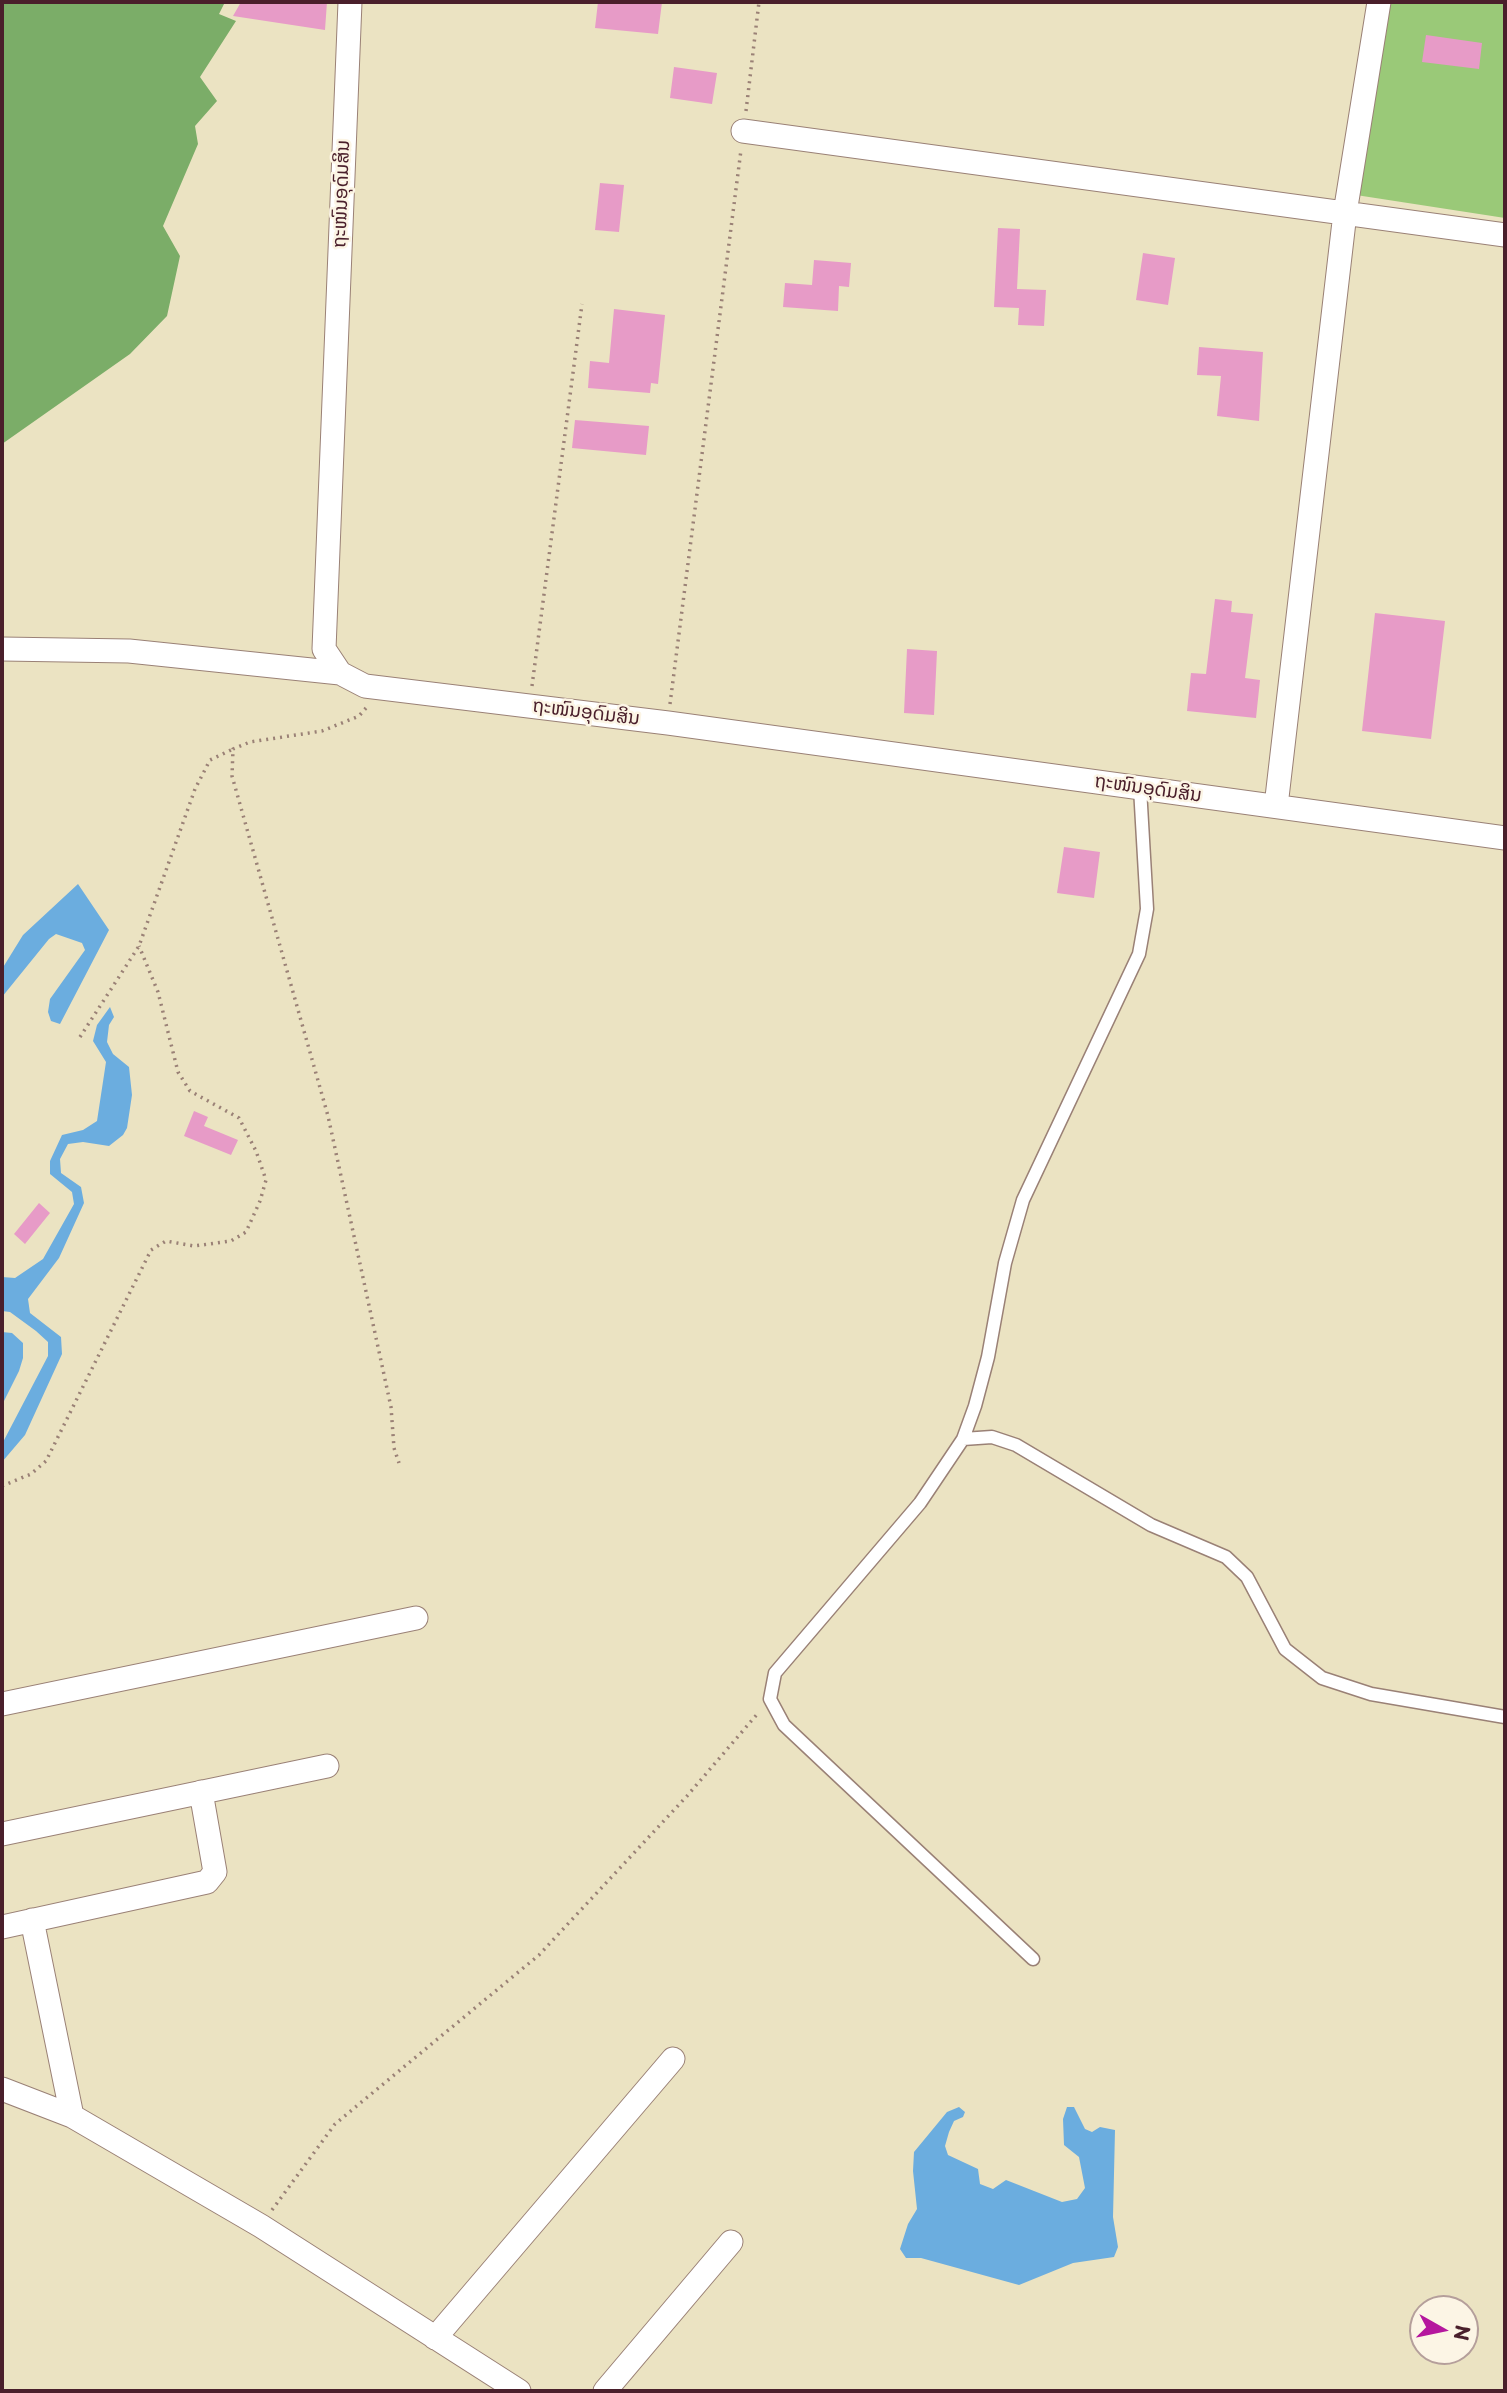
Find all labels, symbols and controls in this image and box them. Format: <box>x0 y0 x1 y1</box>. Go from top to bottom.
street label: ຖະໜົນອຸດົມສິນ <box>329 140 355 248</box>
street label: ຖະໜົນອຸດົມສິນ <box>531 695 641 731</box>
street label: ຖະໜົນອຸດົມສິນ <box>1093 770 1203 808</box>
north arrow <box>1409 2295 1479 2365</box>
text: N <box>1448 2323 1478 2343</box>

